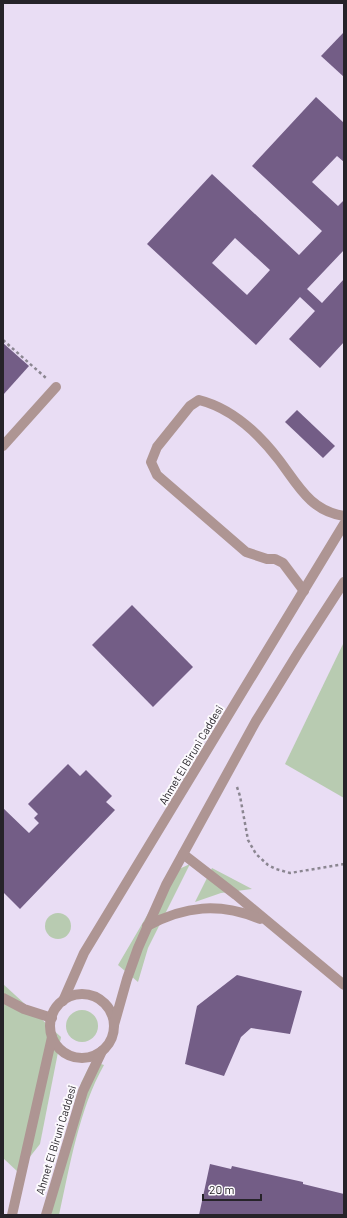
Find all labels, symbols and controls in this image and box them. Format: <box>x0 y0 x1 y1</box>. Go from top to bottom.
street label: Ahmet El Biruni Caddesi <box>156 703 226 807</box>
street label: Ahmet El Biruni Caddesi <box>33 1083 78 1196</box>
scale bar <box>203 1176 261 1202</box>
text: 20 m <box>209 1182 235 1196</box>

